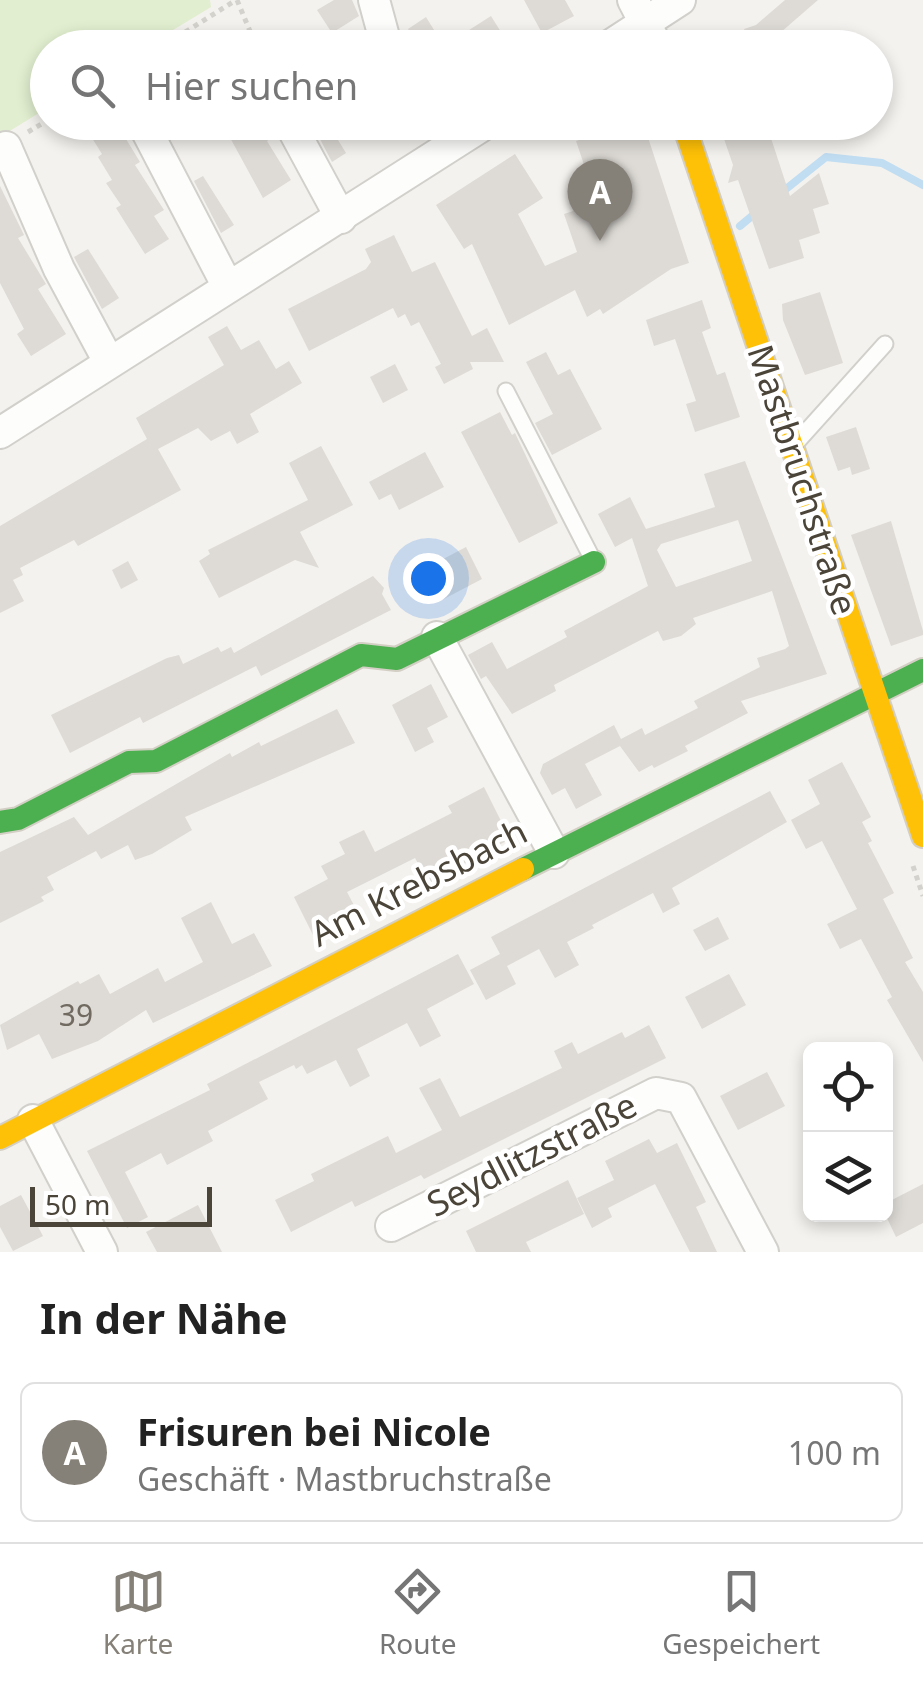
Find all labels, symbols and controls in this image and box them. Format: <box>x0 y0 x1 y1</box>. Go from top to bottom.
search box <box>30 30 893 140</box>
icon: search <box>65 58 120 113</box>
text: Hier suchen <box>145 59 358 111</box>
pin: A <box>568 158 632 241</box>
street label: Mastbruchstraße <box>738 338 869 621</box>
your location <box>403 553 454 604</box>
street label: Am Krebsbach <box>302 807 535 956</box>
house number: 39 <box>59 994 93 1035</box>
map controls <box>803 1042 893 1222</box>
button: locate <box>803 1042 893 1132</box>
street label: Seydlitzstraße <box>418 1081 644 1227</box>
button: layers <box>803 1132 893 1222</box>
scale bar <box>30 1182 212 1226</box>
text: 50 m <box>45 1185 111 1223</box>
text: In der Nähe <box>40 1289 288 1346</box>
text: Frisuren bei Nicole <box>137 1405 491 1457</box>
text: A <box>63 1431 86 1474</box>
text: 100 m <box>788 1431 881 1474</box>
text: Geschäft · Mastbruchstraße <box>137 1457 552 1500</box>
tab: Karte <box>103 1564 173 1662</box>
tab: Route <box>379 1564 457 1662</box>
tab: Gespeichert <box>662 1564 820 1662</box>

